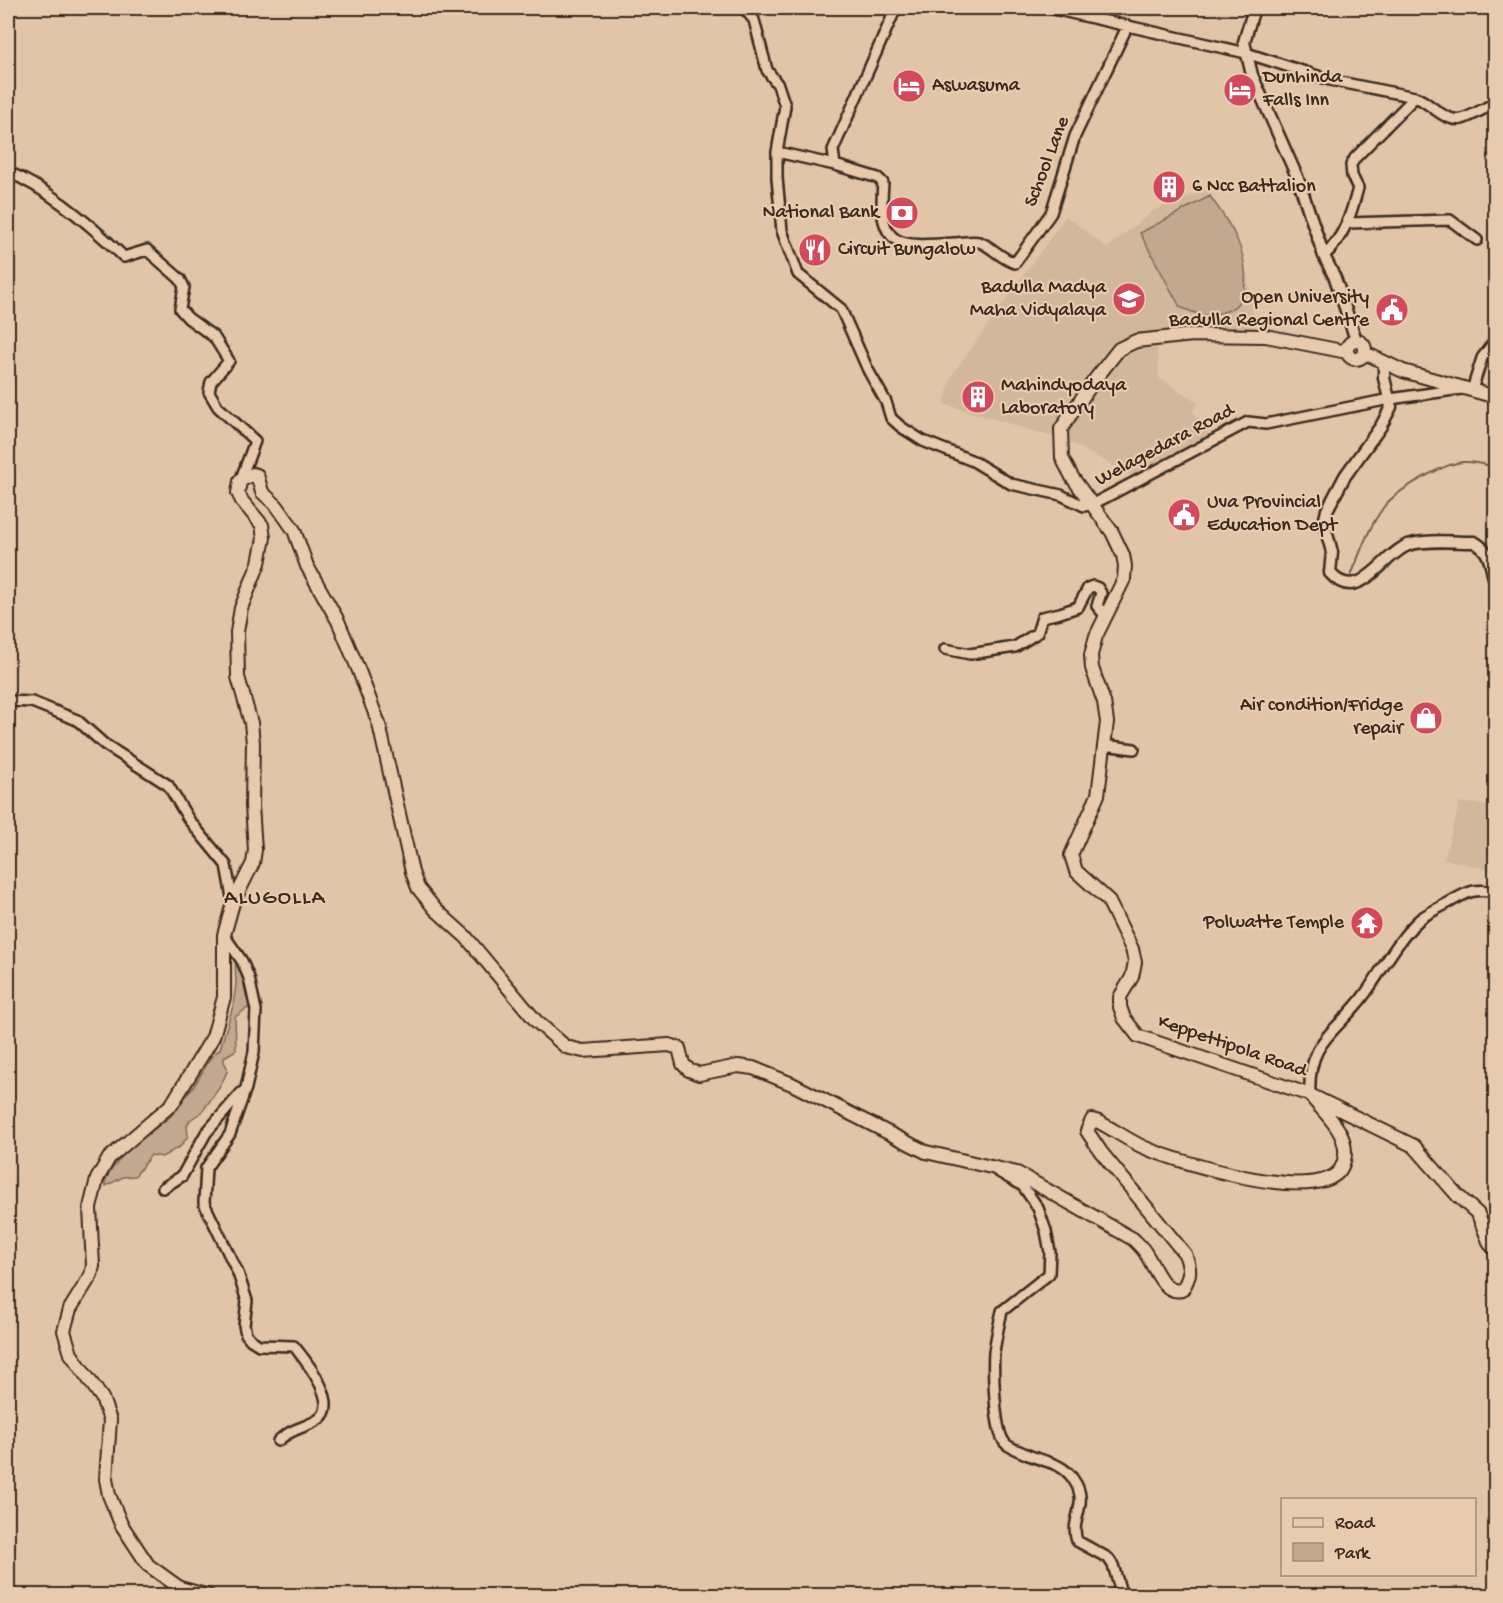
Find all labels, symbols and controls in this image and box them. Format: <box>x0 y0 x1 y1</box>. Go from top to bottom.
place label: Dunhinda Falls Inn <box>1261 67 1343 113</box>
hotel icon: Aswasuma <box>891 68 927 104</box>
hotel icon: Dunhinda Falls Inn <box>1222 72 1258 108</box>
place label: Aswasuma <box>932 75 1021 98</box>
street label: School Lane <box>1020 113 1076 210</box>
building icon: 6 Ncc Battalion <box>1151 169 1187 205</box>
place label: 6 Ncc Battalion <box>1192 176 1316 199</box>
bank icon: National Bank <box>884 195 920 231</box>
place label: National Bank <box>762 202 881 225</box>
restaurant icon: Circuit Bungalow <box>797 232 833 268</box>
place label: Circuit Bungalow <box>838 239 976 262</box>
place label: Badulla Madya Maha Vidyalaya <box>970 277 1107 323</box>
school or university icon: Badulla Madya Maha Vidyalaya <box>1111 281 1147 317</box>
place label: Open University Badulla Regional Centre <box>1168 287 1370 333</box>
public building icon: Open University Badulla Regional Centre <box>1374 292 1410 328</box>
place label: Mahindyodaya Laboratory <box>1001 375 1127 421</box>
building icon: Mahindyodaya Laboratory <box>960 379 996 415</box>
street label: Welagedara Road <box>1092 399 1240 492</box>
place label: Uva Provincial Education Dept <box>1207 492 1339 538</box>
public building icon: Uva Provincial Education Dept <box>1166 497 1202 533</box>
place label: Air condition/Fridge repair <box>1240 695 1405 741</box>
shop icon: Air condition/Fridge repair <box>1408 700 1444 736</box>
district label: ALUGOLLA <box>224 886 326 912</box>
temple icon: Polwatte Temple <box>1349 905 1385 941</box>
place label: Polwatte Temple <box>1202 912 1345 935</box>
street label: Keppettipola Road <box>1154 1011 1312 1084</box>
legend <box>1281 1498 1476 1576</box>
text: Road <box>1335 1514 1376 1535</box>
text: Park <box>1334 1544 1371 1565</box>

